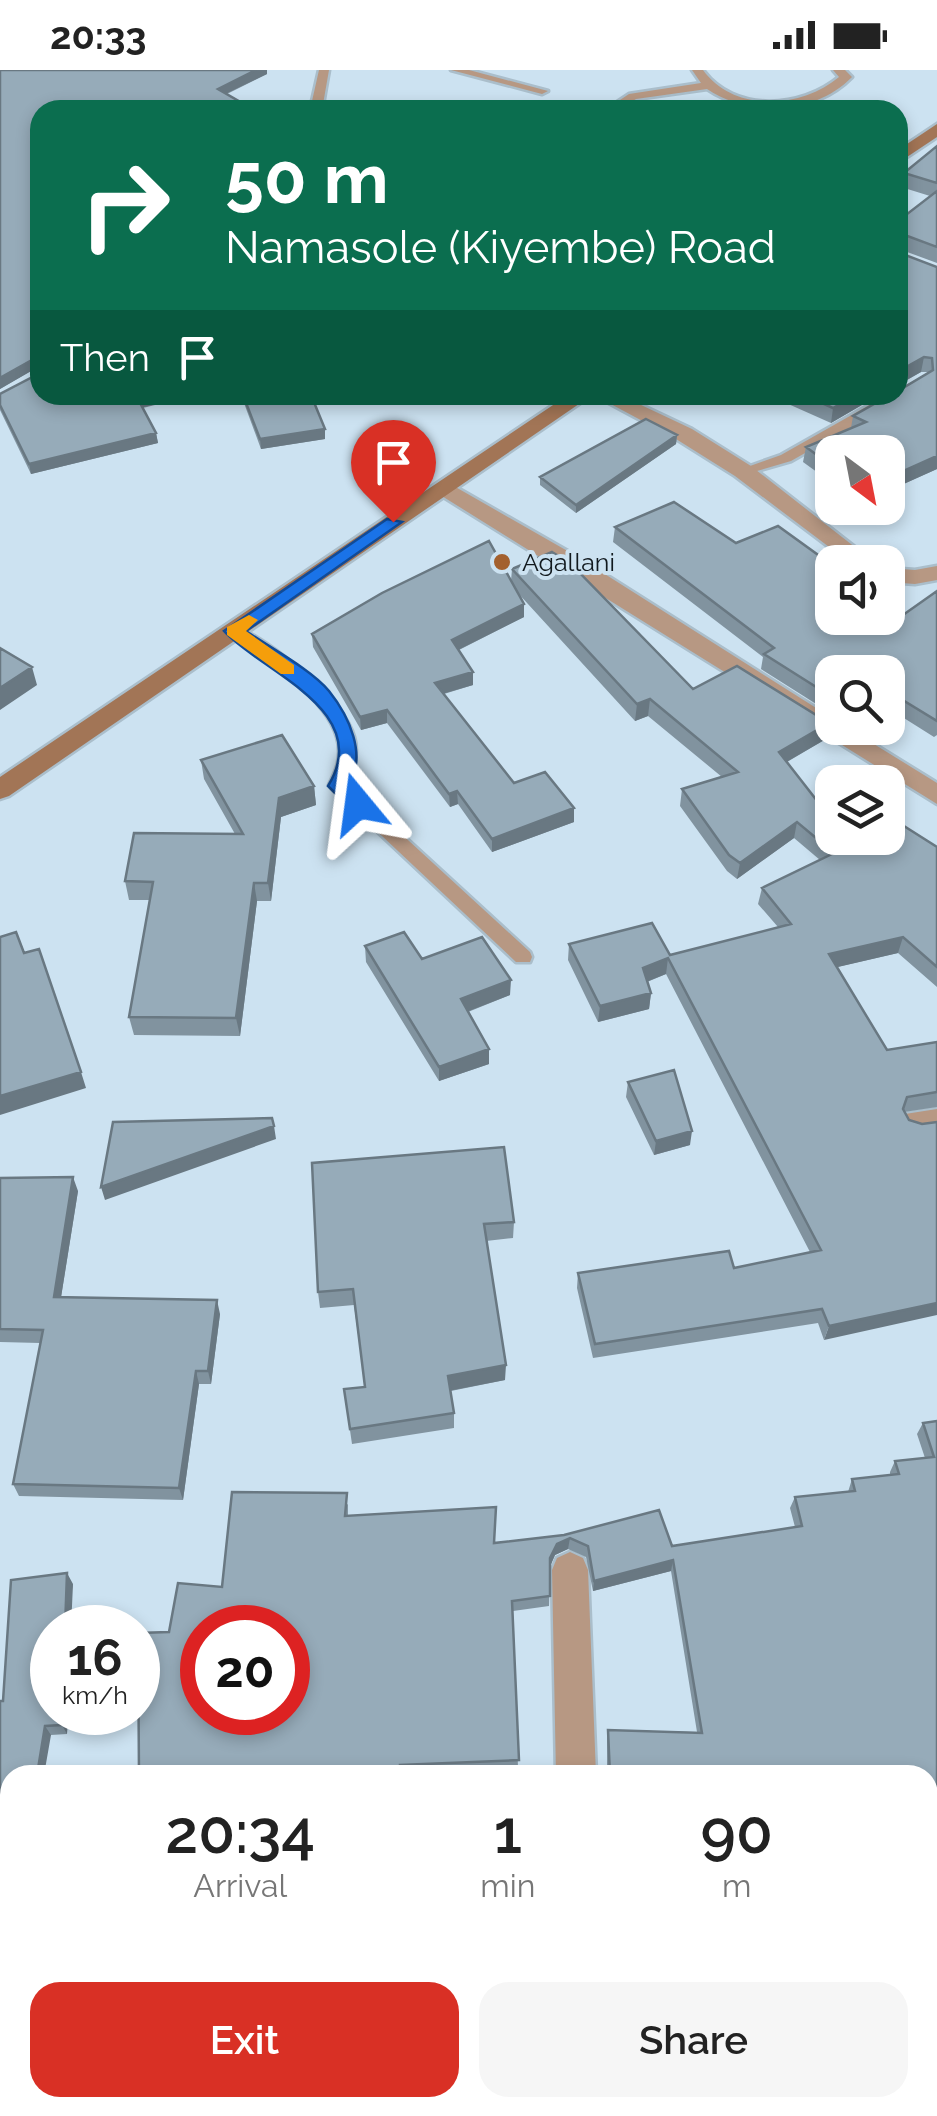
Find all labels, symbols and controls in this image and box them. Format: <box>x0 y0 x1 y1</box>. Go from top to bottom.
text: 20:33 <box>50 13 147 58</box>
text: 50 m <box>225 137 389 219</box>
icon: right <box>60 140 190 270</box>
text: Namasole (Kiyembe) Road <box>225 221 776 274</box>
icon: arrive <box>170 330 225 385</box>
text: Then <box>60 335 150 380</box>
pin <box>351 420 436 523</box>
icon: arrive <box>366 435 421 490</box>
north arrow <box>815 435 905 525</box>
map controls <box>815 435 905 855</box>
button: sound <box>815 545 905 635</box>
place label: Agallani <box>522 547 615 577</box>
marker: Agallani <box>491 551 513 573</box>
button: search <box>815 655 905 745</box>
position arrow <box>306 752 410 856</box>
button: layers <box>815 765 905 855</box>
speed limit sign: 20 <box>180 1605 310 1735</box>
text: 16 <box>67 1628 123 1687</box>
text: km/h <box>62 1680 128 1710</box>
text: 20:34 <box>165 1797 315 1867</box>
text: 1 <box>494 1797 522 1867</box>
text: 90 <box>701 1797 773 1867</box>
text: Arrival <box>193 1867 287 1904</box>
text: min <box>480 1867 535 1904</box>
text: m <box>722 1867 751 1904</box>
button: Exit <box>30 1982 459 2097</box>
button: Share <box>479 1982 908 2097</box>

